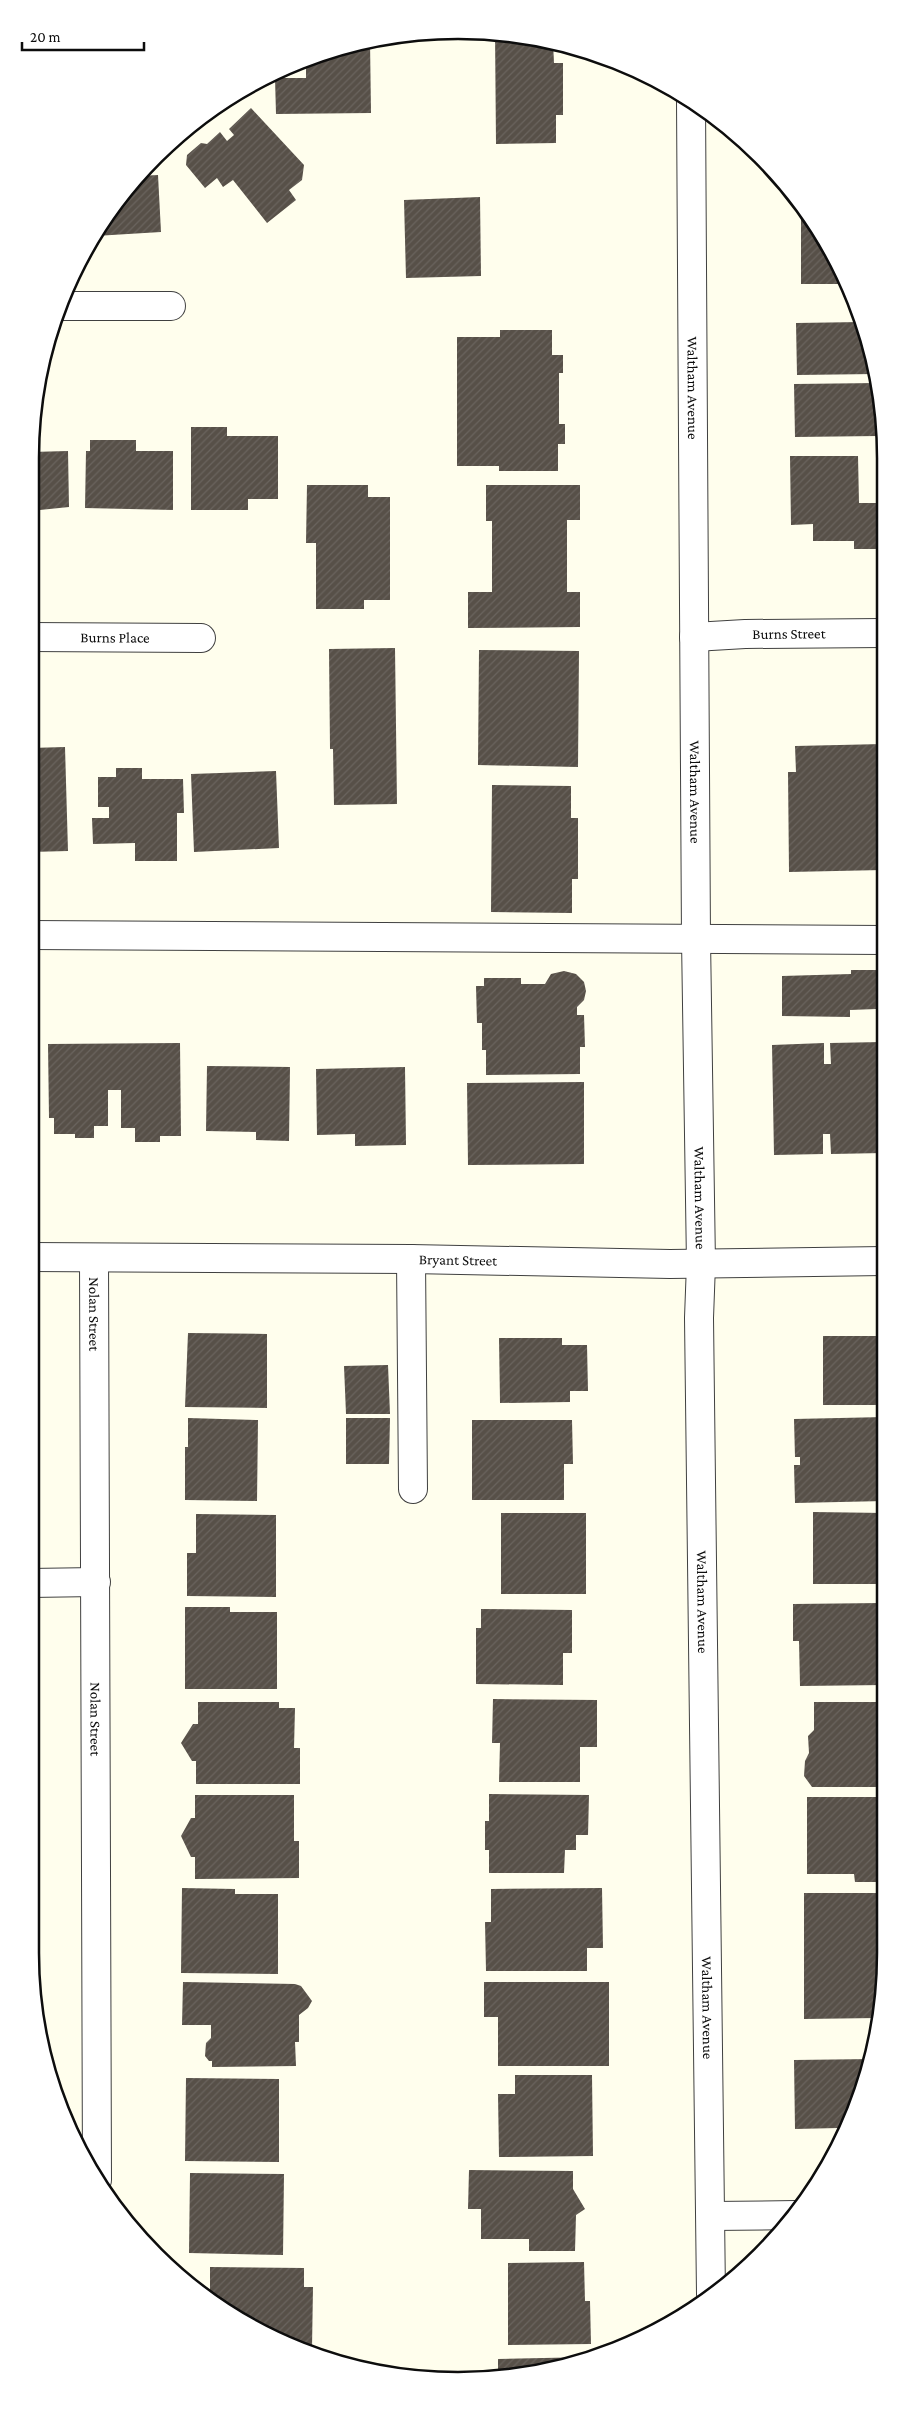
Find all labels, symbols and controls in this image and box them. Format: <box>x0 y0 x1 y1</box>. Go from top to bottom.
scale bar <box>22 20 145 52</box>
text: 20 m <box>30 29 61 45</box>
street label: Waltham Avenue <box>684 336 701 440</box>
street label: Burns Street <box>752 625 827 642</box>
street label: Burns Place <box>80 629 150 646</box>
street label: Waltham Avenue <box>687 740 703 844</box>
street label: Waltham Avenue <box>691 1146 709 1250</box>
street label: Bryant Street <box>419 1251 498 1269</box>
street label: Nolan Street <box>86 1277 102 1352</box>
street label: Waltham Avenue <box>694 1550 711 1654</box>
street label: Nolan Street <box>87 1682 104 1757</box>
street label: Waltham Avenue <box>699 1956 716 2060</box>

